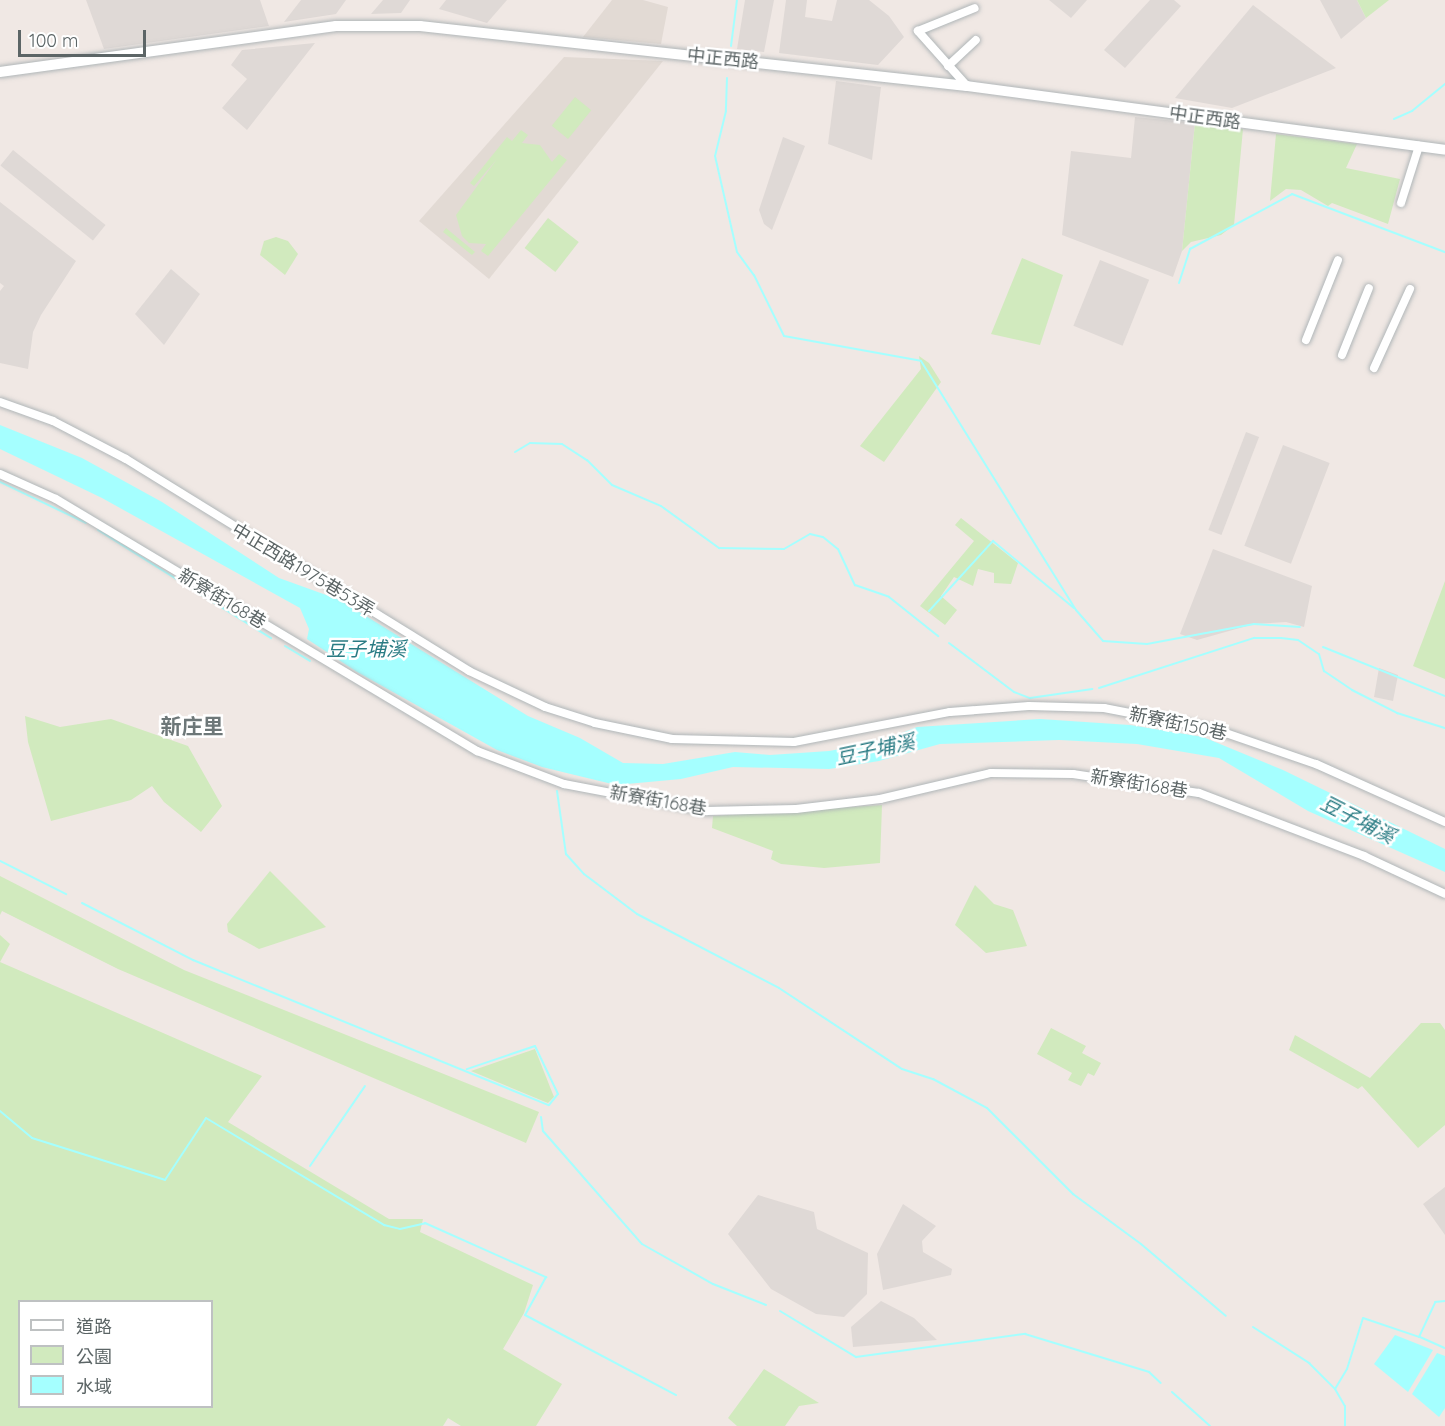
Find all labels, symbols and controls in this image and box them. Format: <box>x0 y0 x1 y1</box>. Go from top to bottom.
scale bar <box>21 18 148 56</box>
text: 100 m <box>29 29 78 52</box>
street label: 中正西路 <box>686 44 760 74</box>
street label: 中正西路 <box>1168 102 1242 134</box>
street label: 中正西路1975巷53弄 <box>228 519 378 621</box>
street label: 新寮街168巷 <box>174 564 270 634</box>
water label: 豆子埔溪 <box>326 636 406 660</box>
street label: 新寮街150巷 <box>1127 703 1229 745</box>
district label: 新庄里 <box>161 713 223 739</box>
water label: 豆子埔溪 <box>833 729 917 769</box>
street label: 新寮街168巷 <box>1089 766 1189 802</box>
street label: 新寮街168巷 <box>608 782 708 820</box>
water label: 豆子埔溪 <box>1317 790 1399 848</box>
legend <box>18 1300 213 1408</box>
text: 道路 <box>76 1315 112 1338</box>
text: 公園 <box>76 1345 112 1368</box>
text: 水域 <box>76 1375 112 1398</box>

